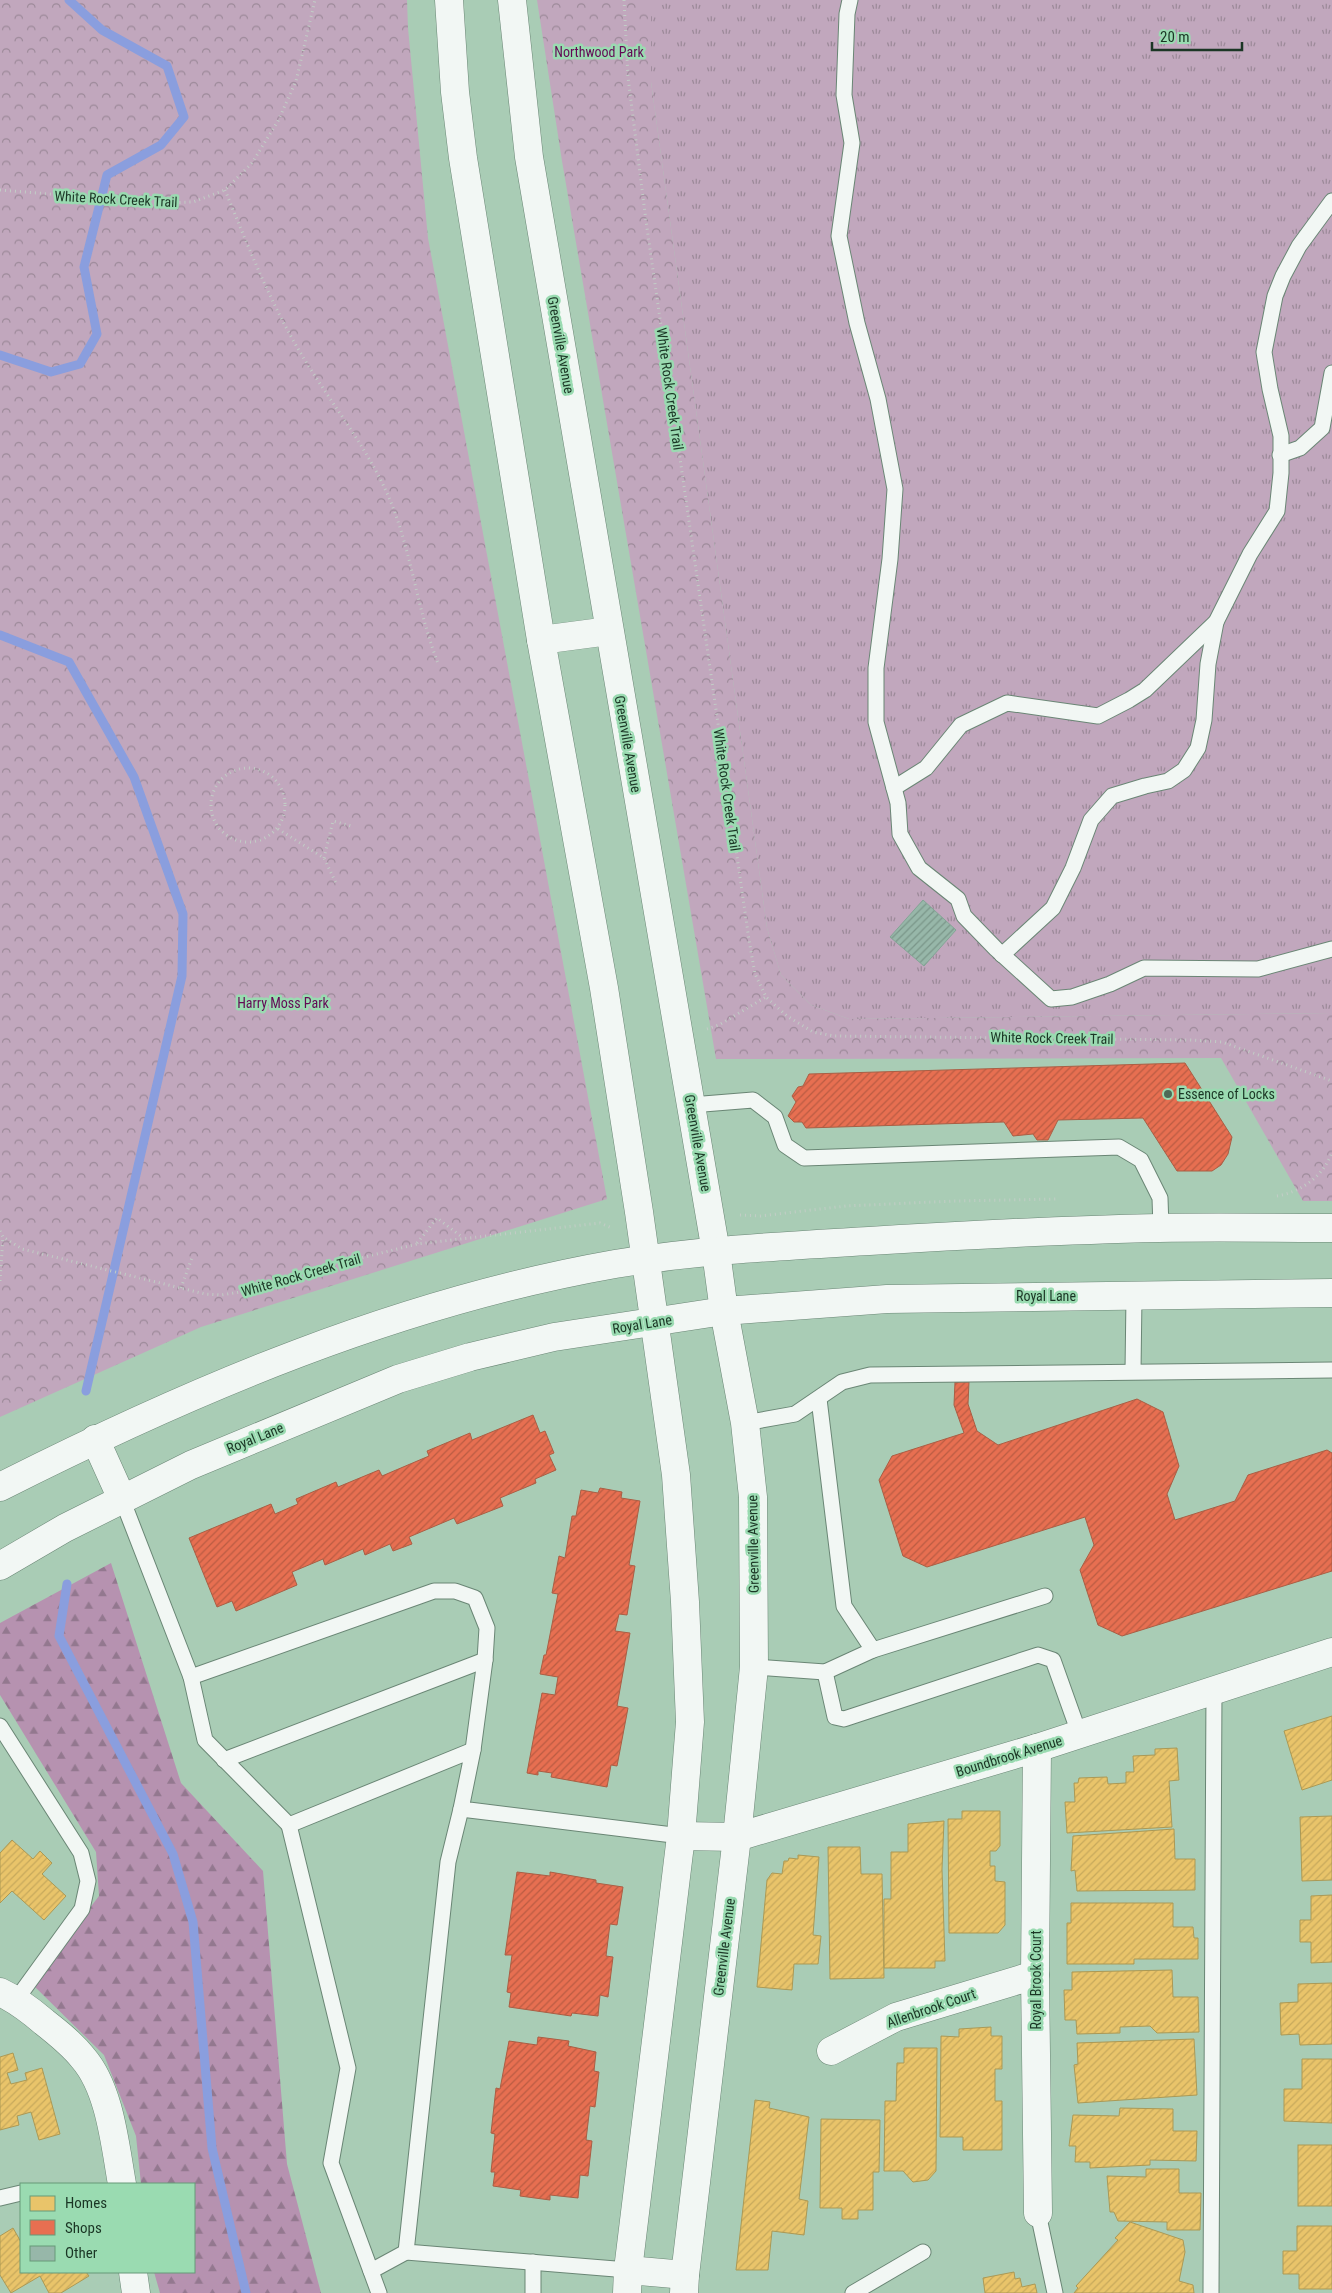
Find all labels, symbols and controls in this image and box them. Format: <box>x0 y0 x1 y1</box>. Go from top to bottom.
scale bar <box>1152 20 1242 52</box>
text: 20 m <box>1160 28 1190 46</box>
park label: Northwood Park <box>554 44 644 60</box>
street label: White Rock Creek Trail <box>54 188 178 210</box>
street label: Greenville Avenue <box>545 295 577 395</box>
street label: White Rock Creek Trail <box>653 327 687 451</box>
street label: Greenville Avenue <box>612 694 644 794</box>
street label: White Rock Creek Trail <box>710 728 744 852</box>
park label: Harry Moss Park <box>237 995 330 1011</box>
street label: White Rock Creek Trail <box>990 1029 1114 1047</box>
place label: Essence of Locks <box>1178 1086 1275 1102</box>
marker: Essence of Locks <box>1162 1088 1174 1100</box>
street label: Greenville Avenue <box>682 1093 714 1193</box>
street label: White Rock Creek Trail <box>240 1250 362 1300</box>
street label: Royal Lane <box>1016 1288 1076 1304</box>
street label: Royal Lane <box>611 1311 673 1337</box>
street label: Royal Lane <box>224 1419 286 1457</box>
street label: Greenville Avenue <box>744 1494 762 1593</box>
street label: Boundbrook Avenue <box>954 1732 1064 1780</box>
street label: Greenville Avenue <box>710 1897 738 1997</box>
street label: Royal Brook Court <box>1028 1930 1044 2030</box>
street label: Allenbrook Court <box>884 1985 978 2031</box>
legend <box>20 2183 195 2273</box>
text: Homes <box>65 2194 107 2212</box>
text: Shops <box>65 2219 102 2237</box>
text: Other <box>65 2244 98 2262</box>

